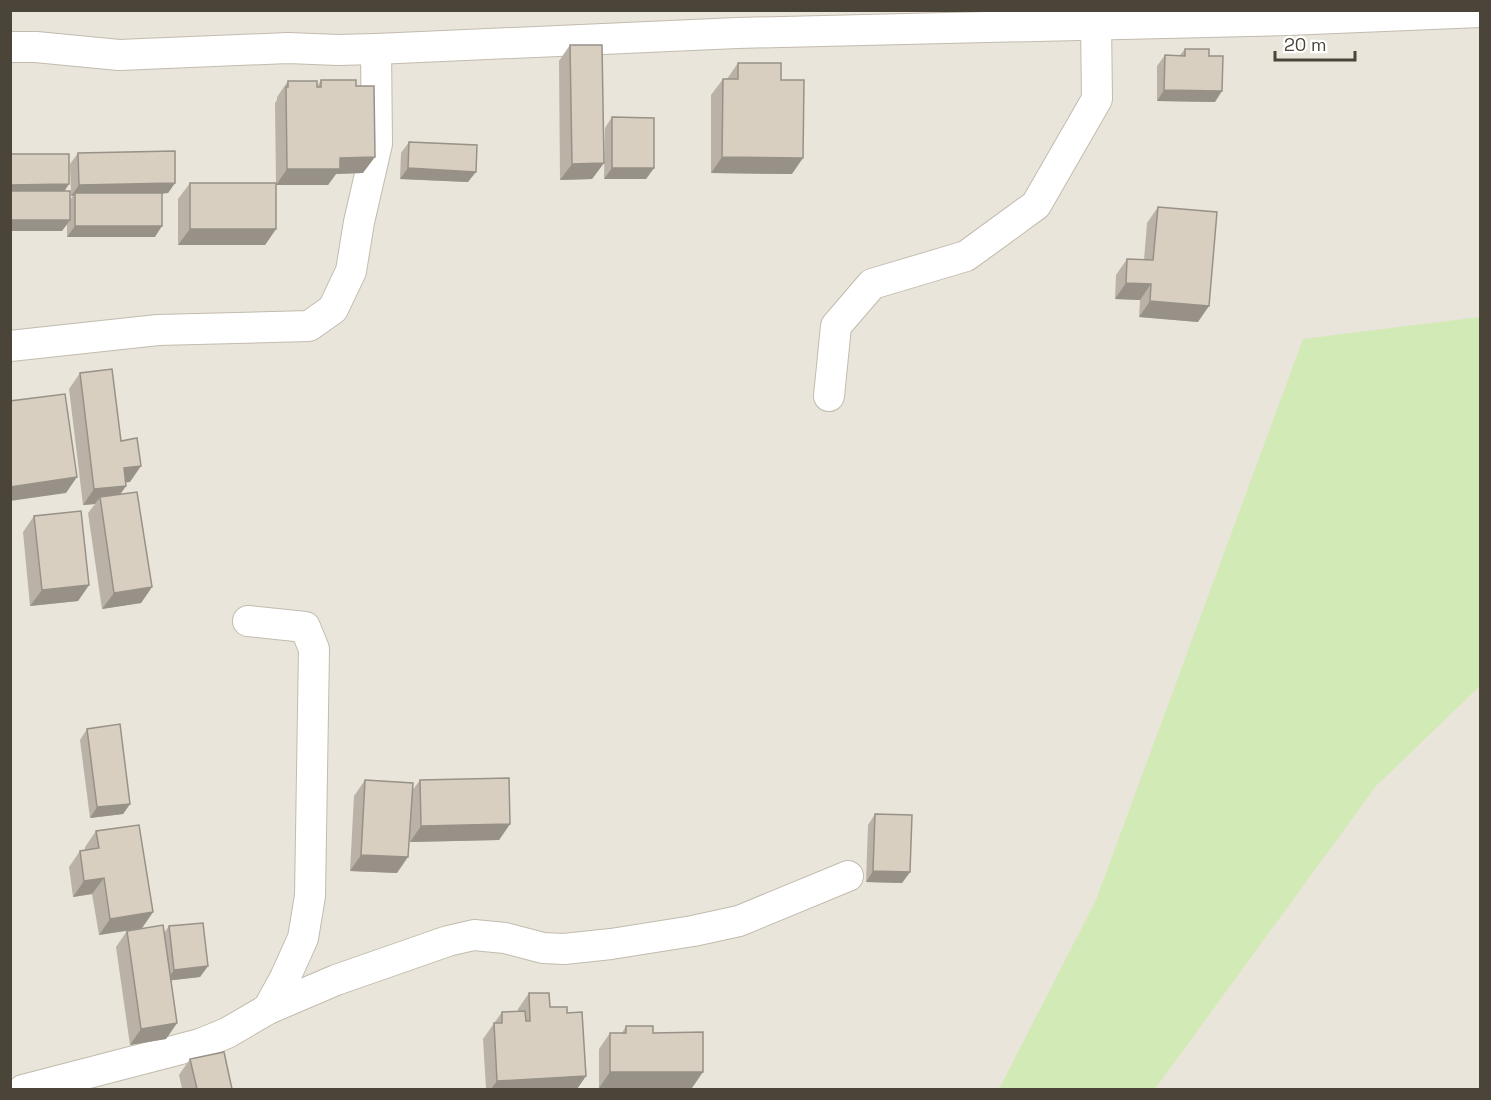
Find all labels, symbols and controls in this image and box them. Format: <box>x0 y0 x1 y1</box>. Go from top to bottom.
scale bar <box>1275 24 1354 62</box>
text: 20 m <box>1284 33 1327 56</box>

